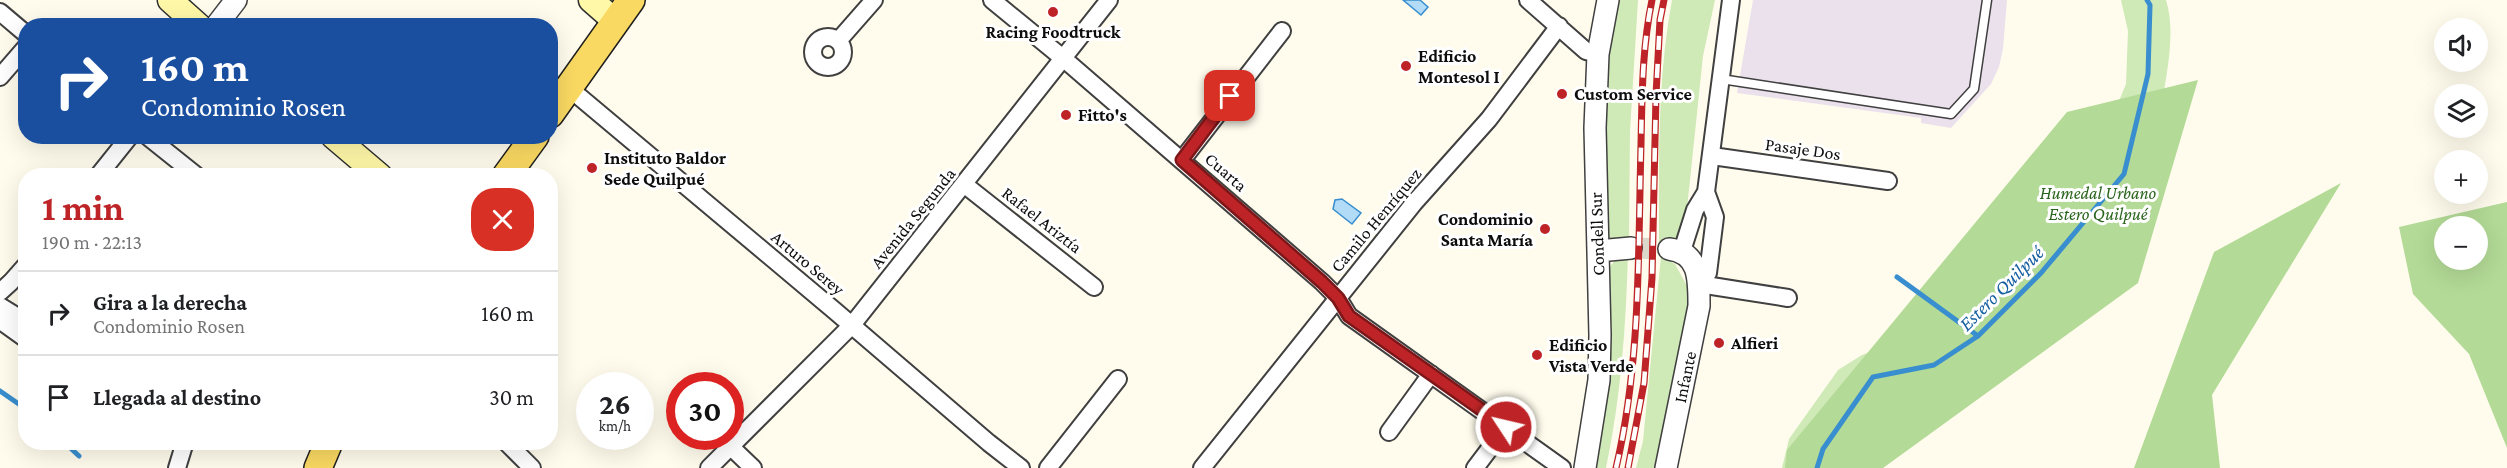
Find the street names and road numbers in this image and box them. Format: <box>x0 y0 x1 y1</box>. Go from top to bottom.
street label: Pasaje Dos <box>1764 134 1842 165</box>
street label: Cuarta <box>1201 148 1251 196</box>
street label: Avenida Segunda <box>866 164 960 272</box>
street label: Camilo Henríquez <box>1327 164 1426 276</box>
street label: Rafael Ariztía <box>998 183 1086 257</box>
street label: Condell Sur <box>1586 191 1608 276</box>
street label: Arturo Serey <box>767 227 849 300</box>
street label: Infante <box>1670 349 1700 405</box>

